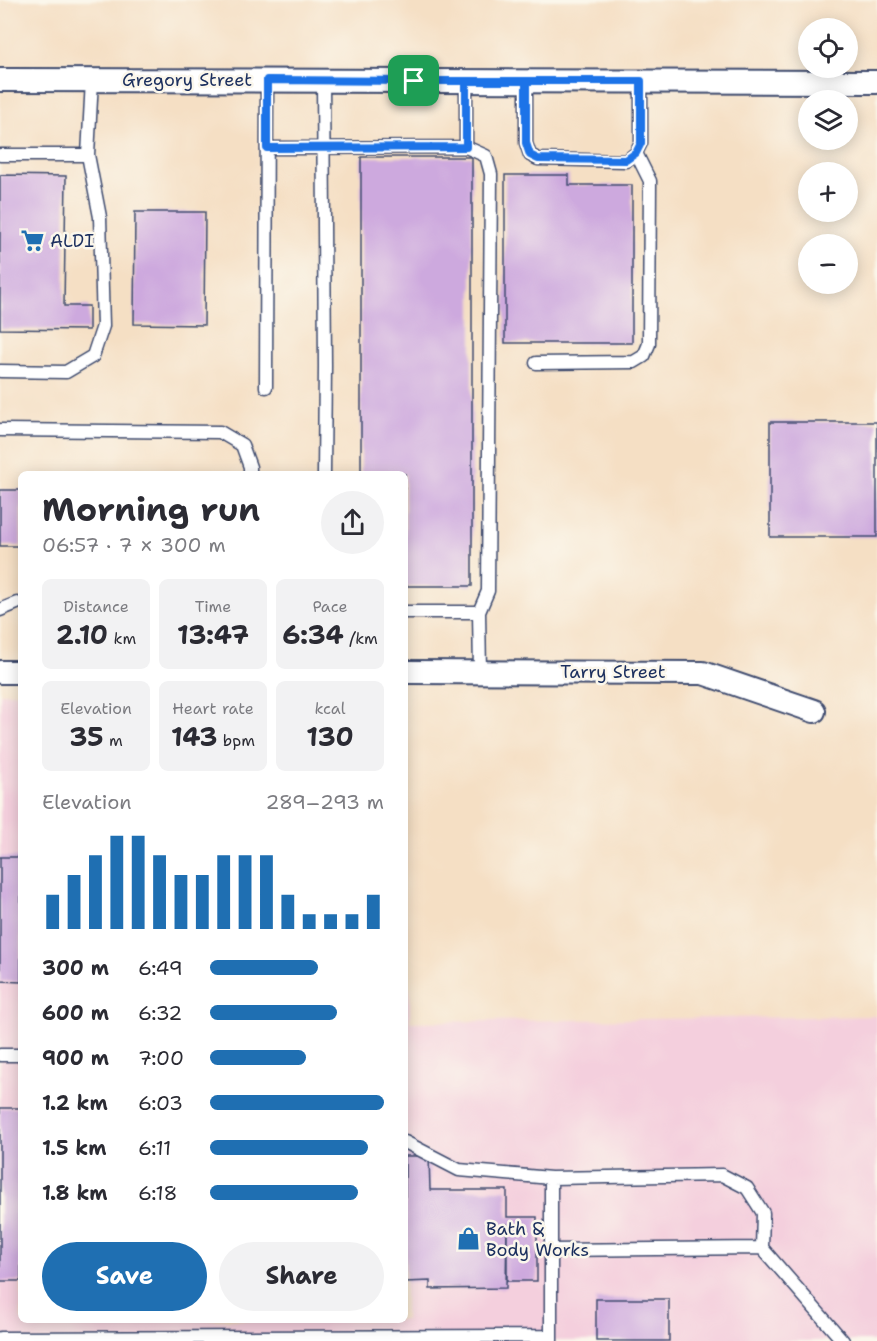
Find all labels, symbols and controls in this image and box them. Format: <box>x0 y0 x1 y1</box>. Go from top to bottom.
map controls <box>798 18 858 294</box>
button: locate <box>798 18 858 78</box>
pin <box>388 55 439 106</box>
icon: arrive <box>397 64 430 97</box>
street label: Gregory Street <box>122 68 252 92</box>
button: layers <box>798 90 858 150</box>
button: + <box>798 162 858 222</box>
supermarket icon: ALDI <box>19 228 45 254</box>
place label: ALDI <box>50 229 94 253</box>
button: − <box>798 234 858 294</box>
text: Morning run <box>42 487 260 532</box>
button: share <box>321 491 384 554</box>
text: 06:57 · 7 × 300 m <box>42 532 226 558</box>
text: Distance <box>63 596 129 617</box>
text: Time <box>195 596 231 617</box>
text: Pace <box>312 596 348 617</box>
text: 2.10 <box>56 617 108 652</box>
text: 13:47 <box>177 617 249 652</box>
text: 6:34 <box>282 617 344 652</box>
text: km <box>108 628 136 649</box>
text: /km <box>344 628 378 649</box>
street label: Tarry Street <box>560 660 666 684</box>
text: Elevation <box>60 698 132 719</box>
text: Heart rate <box>172 698 254 719</box>
text: kcal <box>314 698 346 719</box>
text: 35 <box>69 719 104 754</box>
text: 143 <box>171 719 217 754</box>
text: 130 <box>306 719 354 754</box>
text: m <box>104 730 123 751</box>
text: bpm <box>217 730 255 751</box>
text: Elevation <box>42 789 132 815</box>
text: 289–293 m <box>266 789 384 815</box>
text: 300 m <box>42 955 109 981</box>
text: 6:49 <box>138 955 183 981</box>
text: 600 m <box>42 1000 109 1026</box>
text: 6:32 <box>138 1000 182 1026</box>
text: 900 m <box>42 1045 109 1071</box>
text: 7:00 <box>138 1045 184 1071</box>
text: 1.2 km <box>42 1090 108 1116</box>
text: 6:03 <box>138 1090 183 1116</box>
text: 1.5 km <box>42 1135 106 1161</box>
text: 6:11 <box>138 1135 171 1161</box>
text: 1.8 km <box>42 1180 108 1206</box>
text: 6:18 <box>138 1180 177 1206</box>
place label: Bath & Body Works <box>486 1217 589 1262</box>
shop icon: Bath & Body Works <box>455 1226 481 1252</box>
button: Save <box>42 1242 207 1311</box>
button: Share <box>219 1242 384 1311</box>

